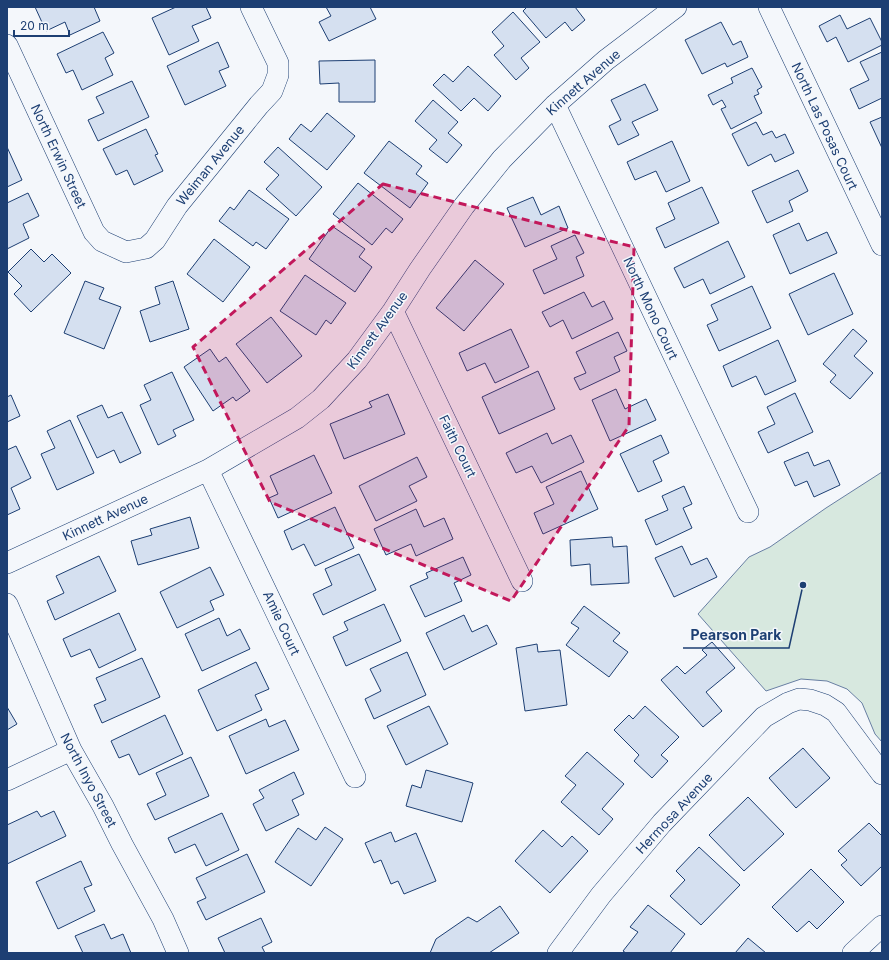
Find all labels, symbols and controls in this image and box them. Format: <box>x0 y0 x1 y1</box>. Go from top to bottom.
scale bar <box>14 12 69 38</box>
text: 20 m <box>20 18 49 33</box>
street label: Kinnett Avenue <box>543 46 623 118</box>
street label: North Las Posas Court <box>788 60 862 192</box>
street label: North Erwin Street <box>28 101 90 211</box>
street label: Weiman Avenue <box>173 122 247 208</box>
street label: North Mono Court <box>620 254 682 362</box>
street label: Kinnett Avenue <box>343 288 411 372</box>
street label: Faith Court <box>436 412 480 480</box>
street label: Kinnett Avenue <box>60 490 150 544</box>
street label: Amie Court <box>260 588 304 658</box>
callout: Pearson Park <box>683 622 789 648</box>
text: Pearson Park <box>691 626 782 643</box>
street label: North Inyo Street <box>57 730 121 830</box>
street label: Hermosa Avenue <box>632 769 716 857</box>

